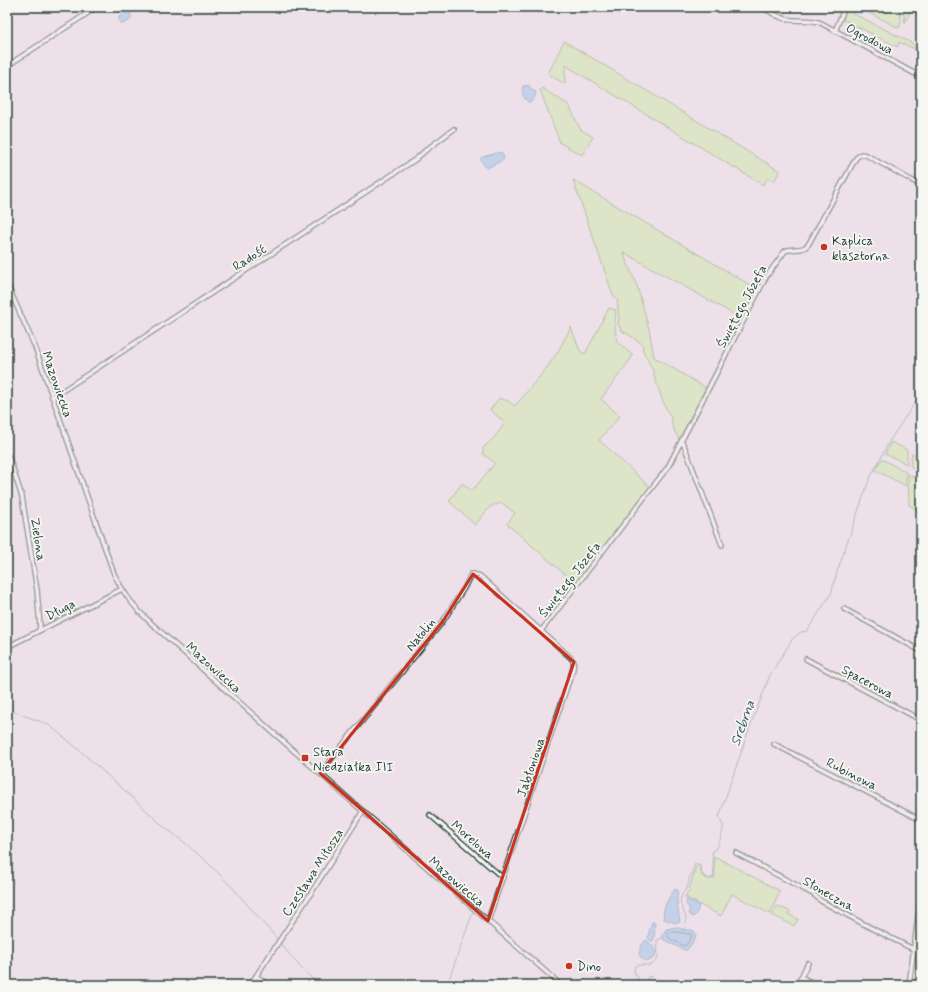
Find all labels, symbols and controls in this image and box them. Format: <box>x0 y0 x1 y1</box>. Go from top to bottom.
street label: Ogrodowa <box>843 20 896 59</box>
place label: Kaplica klasztorna <box>832 233 890 265</box>
street label: Radość <box>230 241 270 275</box>
marker: Kaplica klasztorna <box>819 242 829 252</box>
street label: Świętego Józefa <box>712 262 773 352</box>
street label: Mazowiecka <box>37 349 76 420</box>
street label: Zielona <box>26 516 49 562</box>
street label: Świętego Józefa <box>534 538 607 623</box>
street label: Długa <box>43 596 78 625</box>
street label: Natolin <box>402 615 440 655</box>
street label: Mazowiecka <box>182 639 244 698</box>
street label: Spacerowa <box>838 662 897 703</box>
water label: Srebrna <box>726 698 759 748</box>
street label: Jabłoniowa <box>513 735 550 799</box>
place label: Stara Niedziałka III <box>313 744 394 776</box>
marker: Stara Niedziałka III <box>300 753 310 763</box>
street label: Rubinowa <box>823 754 880 795</box>
street label: Morelowa <box>447 817 497 864</box>
street label: Czesława Miłosza <box>279 826 348 920</box>
street label: Mazowiecka <box>424 853 488 911</box>
street label: Słoneczna <box>800 873 857 916</box>
place label: Dino <box>577 959 601 976</box>
marker: Dino <box>564 961 574 971</box>

